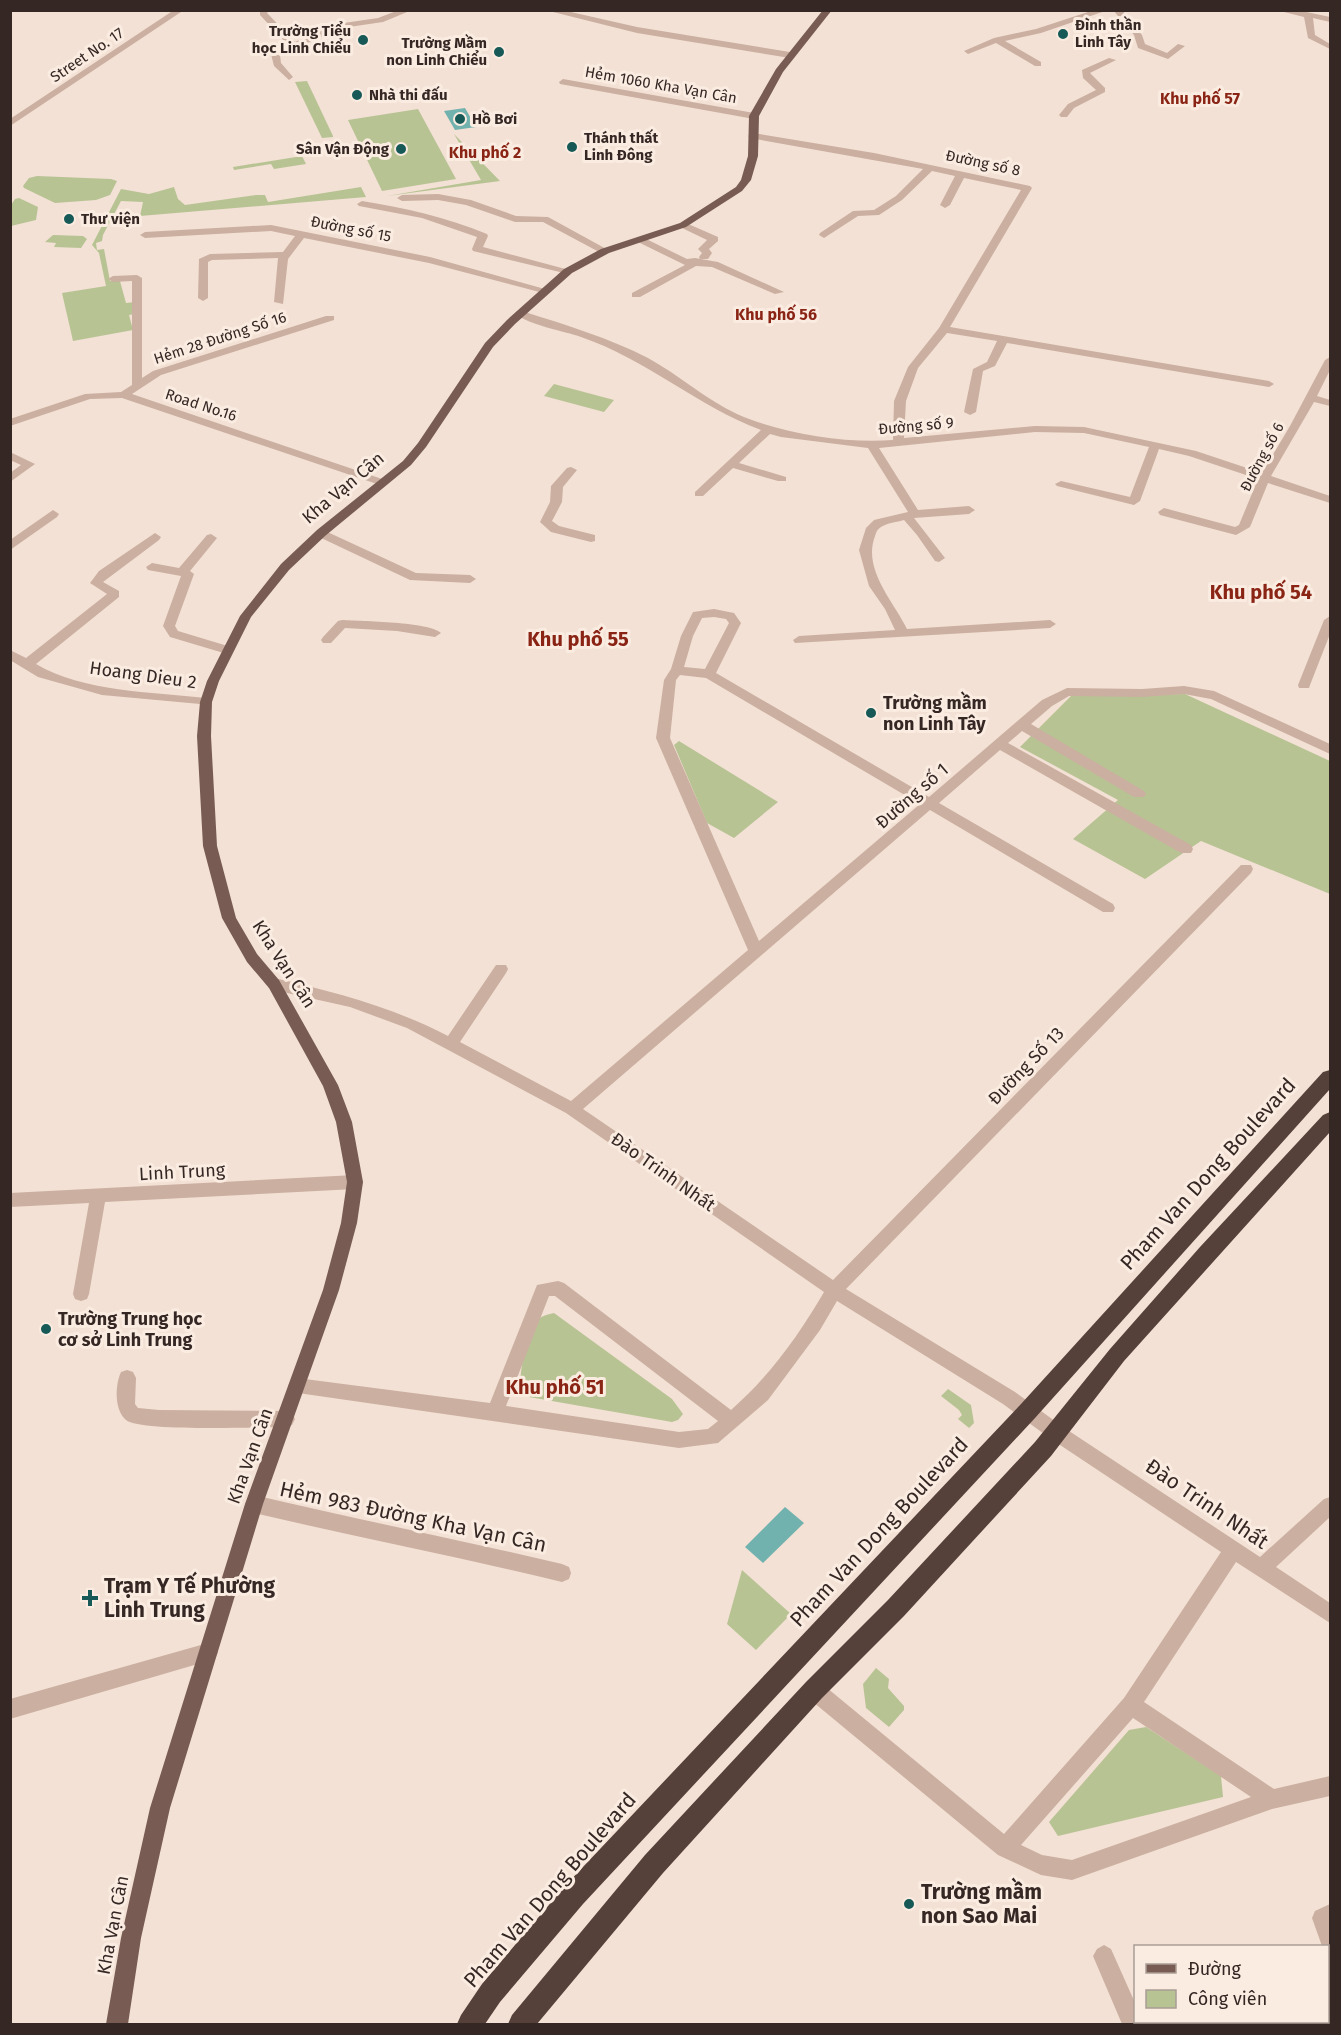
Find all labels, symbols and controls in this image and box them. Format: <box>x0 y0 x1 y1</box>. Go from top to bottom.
place label: Đình thần Linh Tây <box>1075 15 1141 51</box>
place label: Trường Tiểu học Linh Chiểu <box>252 21 351 57</box>
street label: Street No. 17 <box>47 24 127 86</box>
marker: Đình thần Linh Tây <box>1056 27 1070 41</box>
marker: Trường Tiểu học Linh Chiểu <box>356 33 370 47</box>
place label: Trường Mầm non Linh Chiểu <box>386 33 487 69</box>
marker: Trường Mầm non Linh Chiểu <box>492 45 506 59</box>
street label: Hẻm 1060 Kha Vạn Cân <box>584 63 738 107</box>
place label: Nhà thi đấu <box>369 85 448 104</box>
marker: Nhà thi đấu <box>350 88 364 102</box>
district label: Khu phố 57 <box>1160 88 1240 108</box>
place label: Hồ Bơi <box>472 109 517 128</box>
marker: Hồ Bơi <box>453 112 467 126</box>
place label: Thánh thất Linh Đông <box>584 128 659 164</box>
place label: Sân Vận Động <box>296 140 390 158</box>
marker: Thánh thất Linh Đông <box>565 140 579 154</box>
marker: Sân Vận Động <box>394 142 408 156</box>
district label: Khu phố 2 <box>449 142 521 162</box>
street label: Đường số 8 <box>944 146 1022 180</box>
place label: Thư viện <box>81 210 140 228</box>
marker: Thư viện <box>62 212 76 226</box>
street label: Đường số 15 <box>309 212 393 246</box>
district label: Khu phố 56 <box>735 304 817 324</box>
street label: Hẻm 28 Đường Số 16 <box>151 308 289 368</box>
street label: Road No.16 <box>163 385 239 425</box>
street label: Đường số 9 <box>878 414 955 438</box>
street label: Đường số 6 <box>1236 419 1288 495</box>
street label: Kha Vạn Cân <box>297 447 389 529</box>
district label: Khu phố 54 <box>1210 579 1312 604</box>
district label: Khu phố 55 <box>527 626 629 651</box>
street label: Hoang Dieu 2 <box>88 657 198 693</box>
place label: Trường mầm non Linh Tây <box>883 691 987 735</box>
marker: Trường mầm non Linh Tây <box>864 706 878 720</box>
street label: Đường số 1 <box>871 758 953 834</box>
street label: Kha Vạn Cân <box>247 916 321 1012</box>
street label: Đường Số 13 <box>984 1023 1068 1109</box>
street label: Pham Van Dong Boulevard <box>1115 1072 1301 1276</box>
street label: Đào Trinh Nhất <box>607 1128 720 1216</box>
street label: Linh Trung <box>138 1159 226 1185</box>
place label: Trường Trung học cơ sở Linh Trung <box>58 1308 203 1351</box>
marker: Trường Trung học cơ sở Linh Trung <box>39 1322 53 1336</box>
district label: Khu phố 51 <box>505 1374 605 1399</box>
street label: Kha Vạn Cân <box>223 1405 277 1507</box>
street label: Pham Van Dong Boulevard <box>784 1432 974 1632</box>
street label: Đào Trinh Nhất <box>1140 1453 1274 1555</box>
street label: Hẻm 983 Đường Kha Vạn Cân <box>277 1476 549 1558</box>
place label: Trạm Y Tế Phường Linh Trung <box>104 1571 275 1623</box>
marker: Trạm Y Tế Phường Linh Trung <box>81 1589 99 1607</box>
street label: Pham Van Dong Boulevard <box>458 1787 642 1993</box>
street label: Kha Vạn Cân <box>93 1874 133 1976</box>
place label: Trường mầm non Sao Mai <box>921 1877 1042 1929</box>
marker: Trường mầm non Sao Mai <box>902 1897 916 1911</box>
legend <box>1134 1945 1329 2023</box>
text: Đường <box>1188 1958 1242 1980</box>
text: Công viên <box>1188 1988 1267 2010</box>

